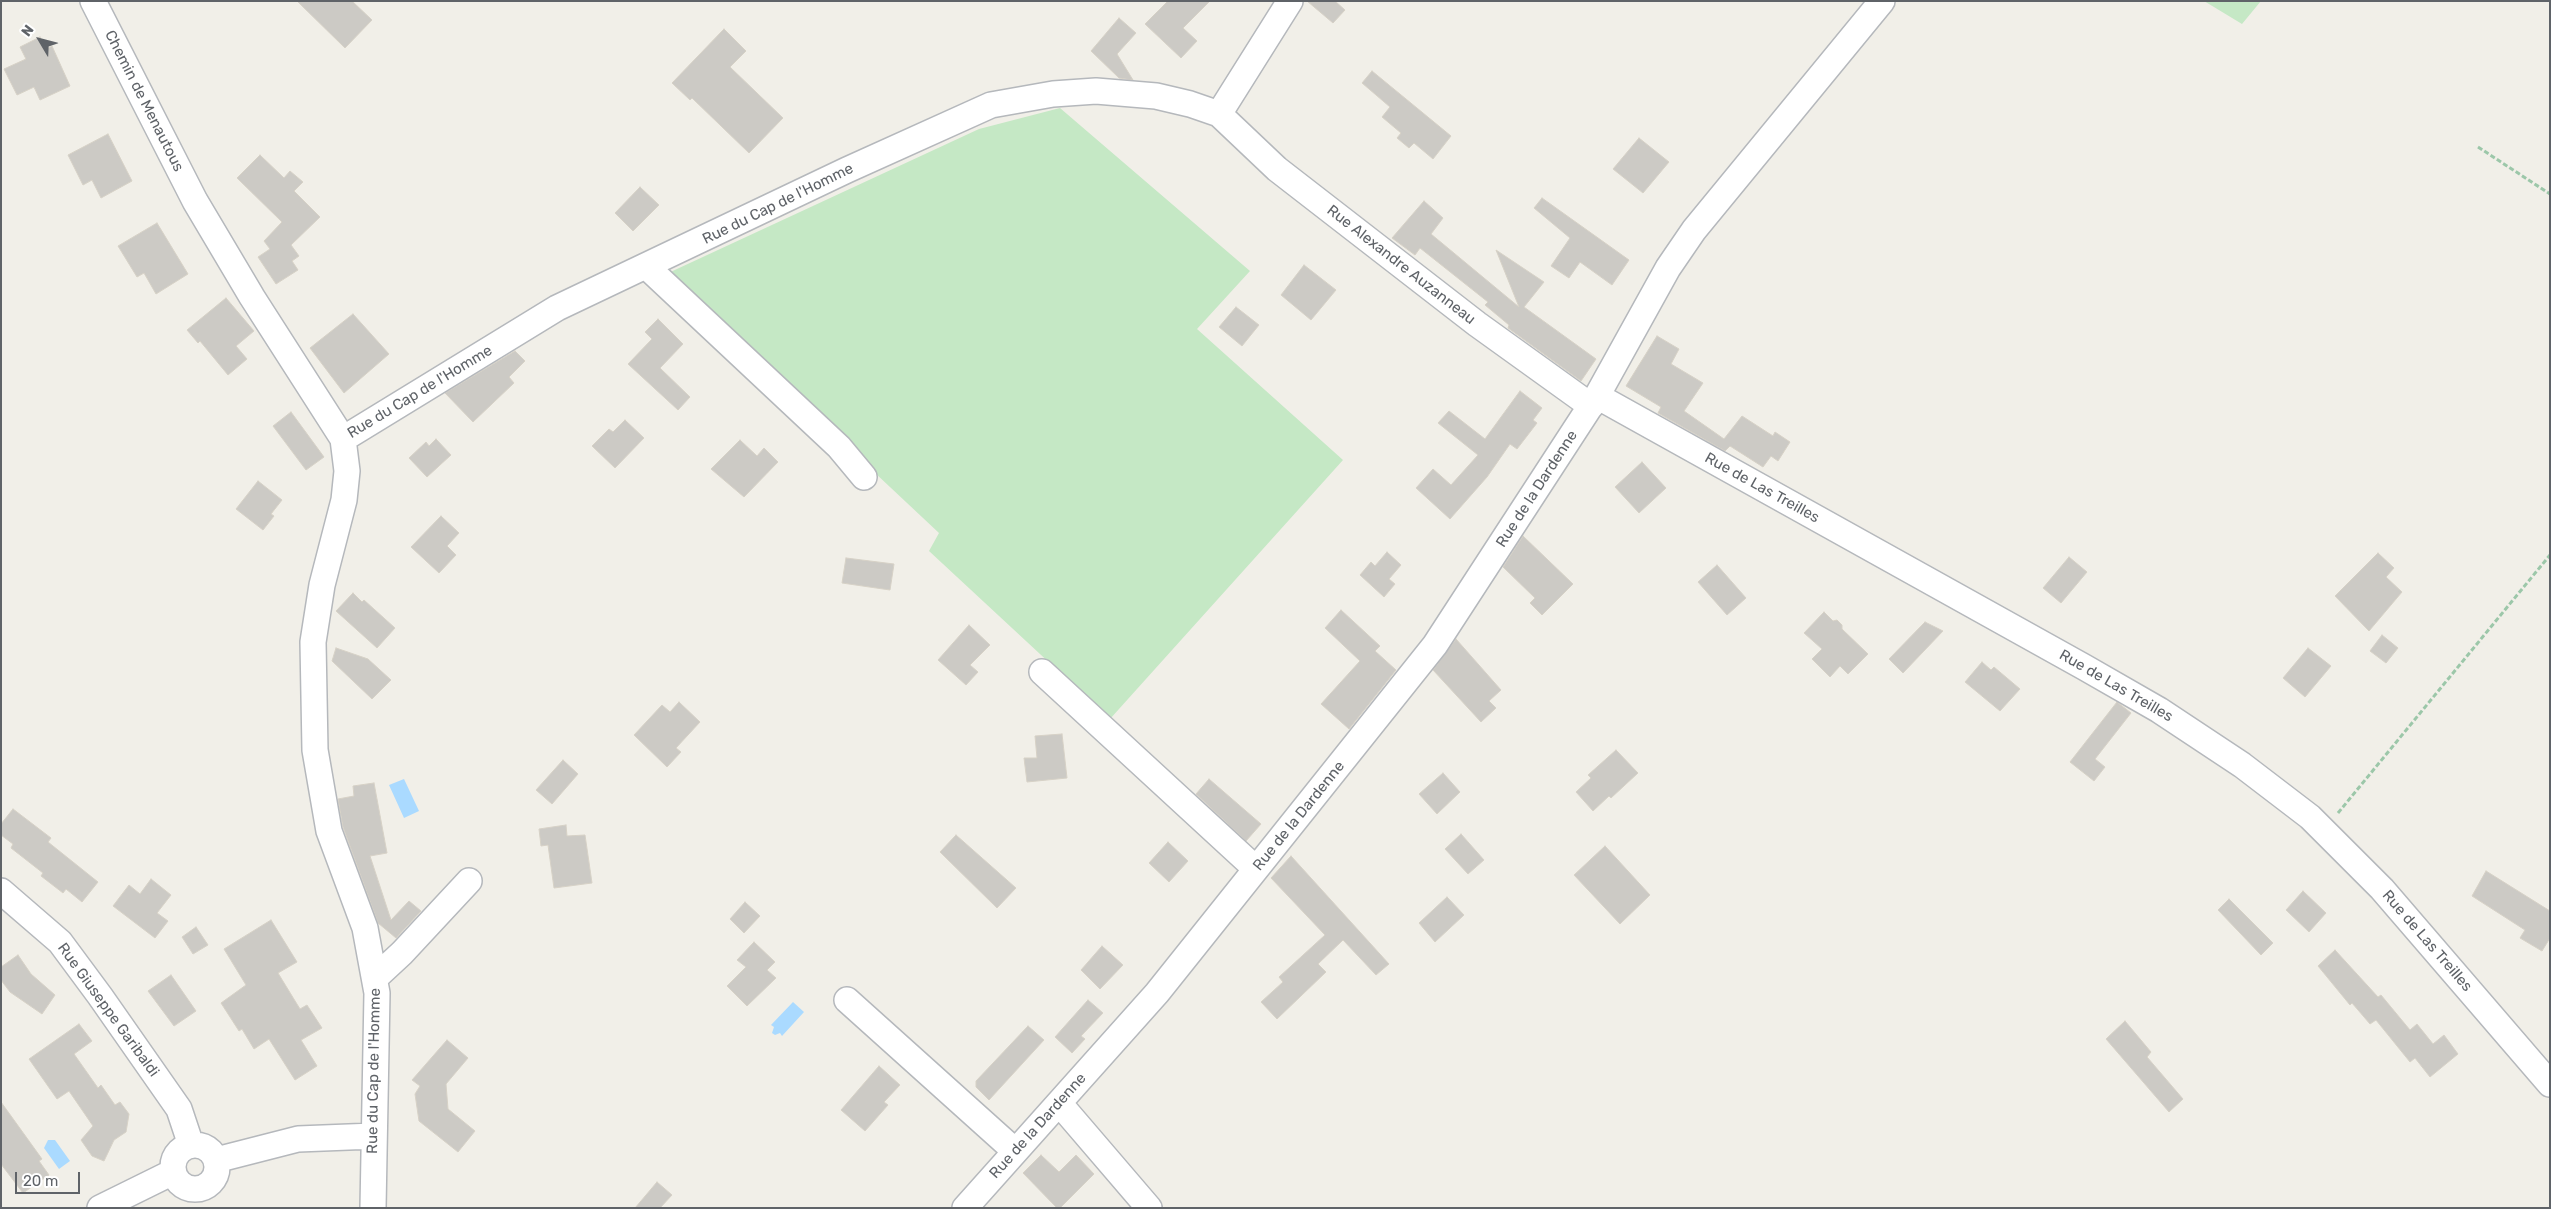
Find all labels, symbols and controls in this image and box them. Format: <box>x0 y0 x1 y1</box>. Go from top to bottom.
north arrow <box>15 15 65 65</box>
text: N <box>18 22 37 40</box>
street label: Chemin de Menautous <box>101 27 187 175</box>
street label: Rue du Cap de l'Homme <box>700 160 856 248</box>
street label: Rue Alexandre Auzanneau <box>1323 201 1479 329</box>
street label: Rue du Cap de l'Homme <box>344 342 496 442</box>
street label: Rue de la Dardenne <box>1493 427 1581 551</box>
street label: Rue de Las Treilles <box>1702 449 1822 527</box>
street label: Rue de Las Treilles <box>2056 646 2176 726</box>
street label: Rue de la Dardenne <box>1249 758 1349 874</box>
street label: Rue de Las Treilles <box>2378 887 2476 995</box>
street label: Rue Giuseppe Garibaldi <box>53 940 163 1080</box>
street label: Rue du Cap de l'Homme <box>364 988 384 1154</box>
street label: Rue de la Dardenne <box>986 1070 1090 1182</box>
scale bar <box>18 1162 82 1194</box>
text: 20 m <box>23 1172 58 1190</box>

